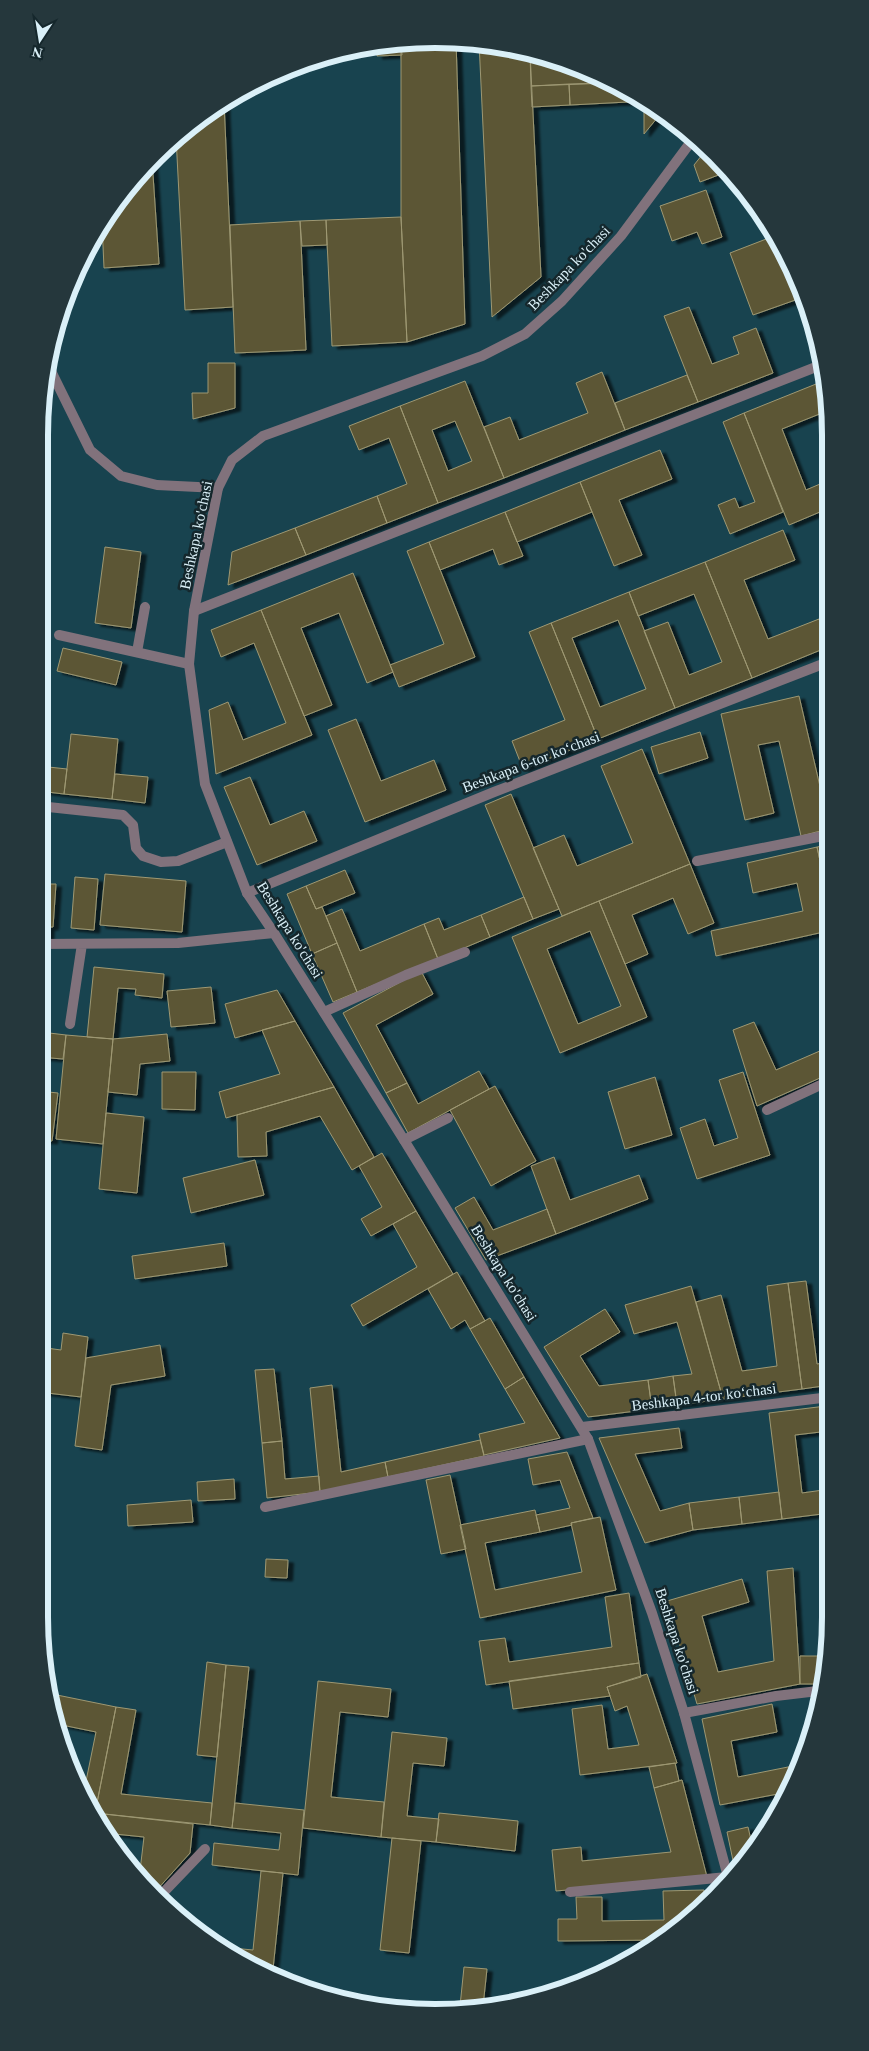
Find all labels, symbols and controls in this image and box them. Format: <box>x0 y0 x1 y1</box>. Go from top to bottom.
north arrow <box>15 15 65 65</box>
text: N <box>31 44 44 61</box>
street label: Beshkapa ko'chasi <box>525 223 613 313</box>
street label: Beshkapa ko'chasi <box>177 479 215 591</box>
street label: Beshkapa 6-tor koʻchasi <box>460 728 602 796</box>
street label: Beshkapa ko'chasi <box>254 879 326 981</box>
street label: Beshkapa ko'chasi <box>468 1222 540 1324</box>
street label: Beshkapa 4-tor koʻchasi <box>631 1380 777 1414</box>
street label: Beshkapa ko'chasi <box>652 1586 702 1696</box>

